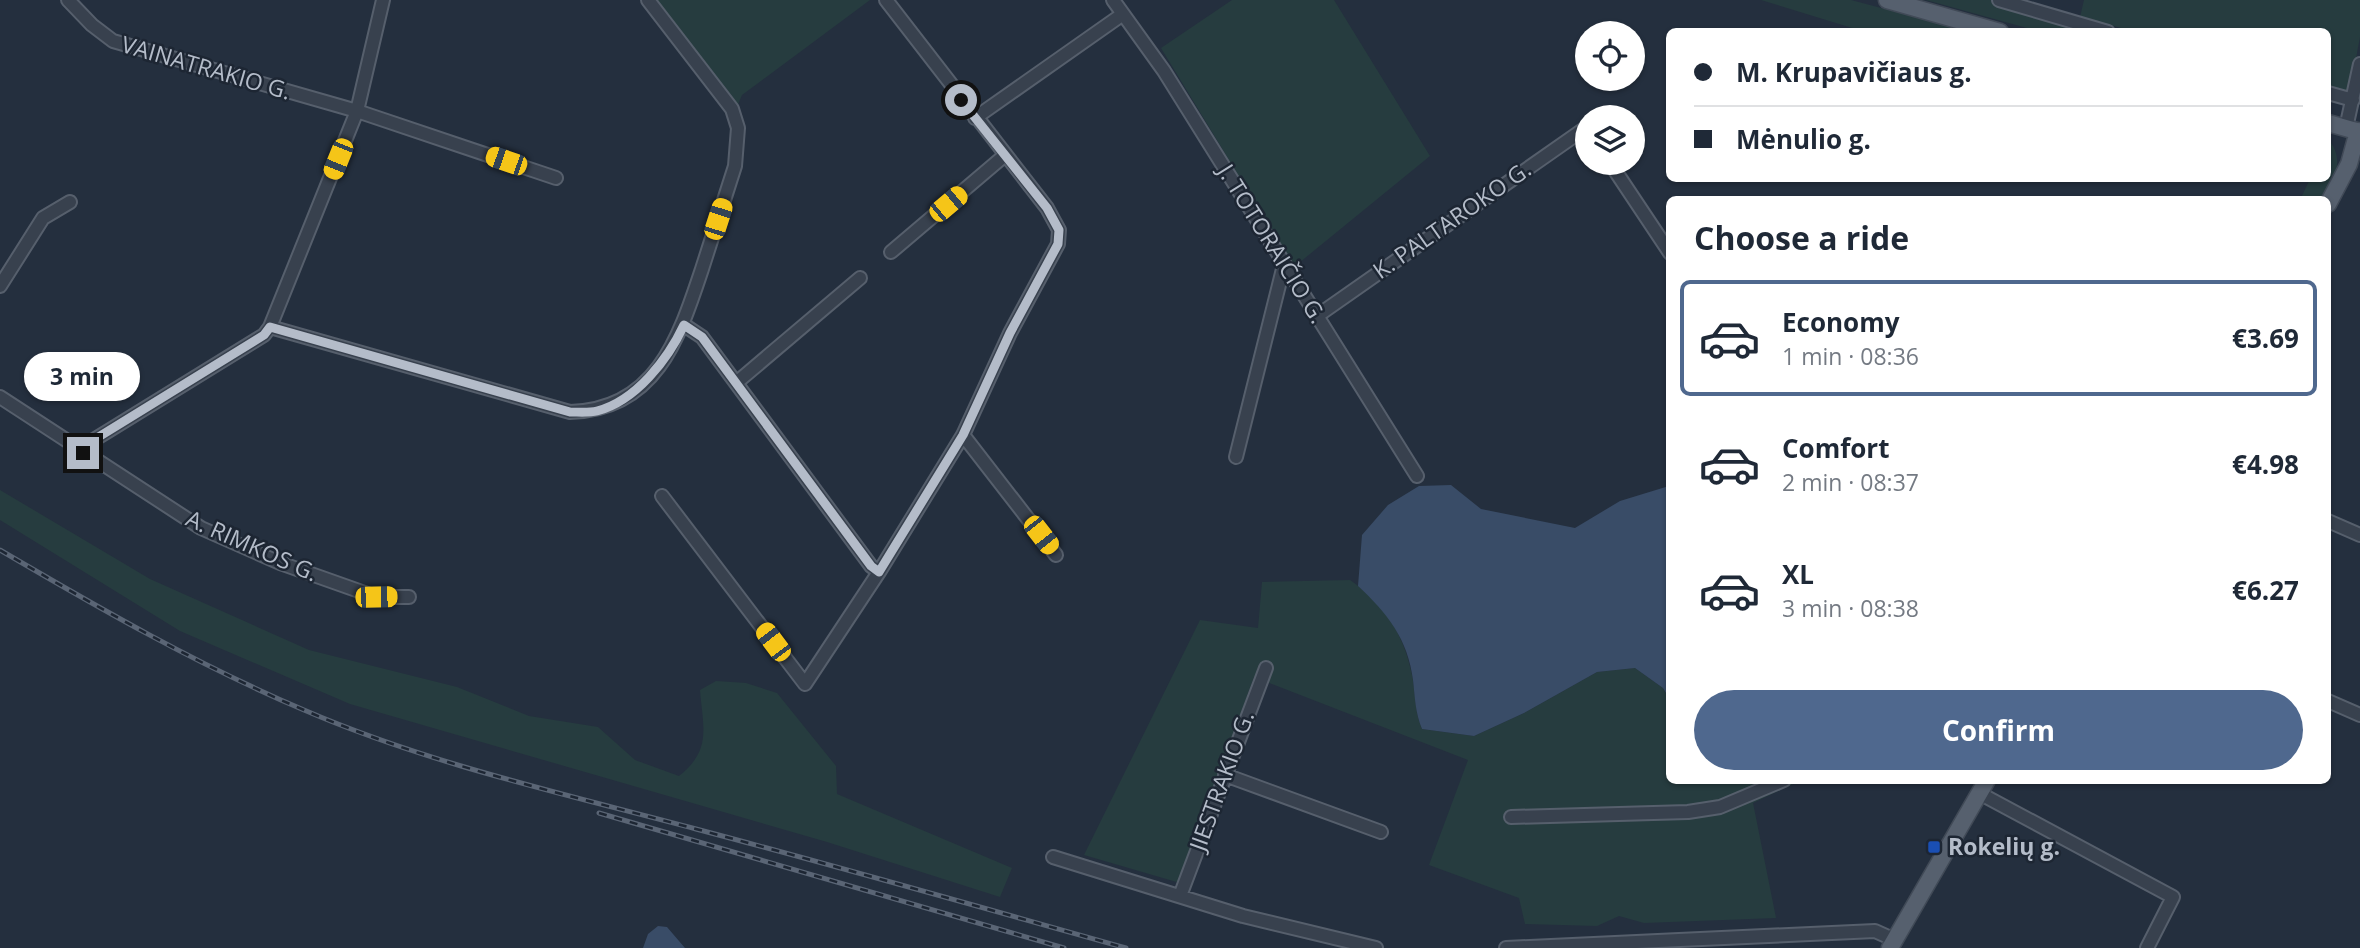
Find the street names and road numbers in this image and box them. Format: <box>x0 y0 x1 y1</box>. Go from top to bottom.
street label: VAINATRAKIO G. <box>118 28 295 107</box>
street label: K. PALTAROKO G. <box>1366 153 1537 286</box>
street label: J. TOTORAIČIO G. <box>1210 156 1335 329</box>
street label: A. RIMKOS G. <box>181 502 323 588</box>
street label: JIESTRAKIO G. <box>1180 706 1261 857</box>

